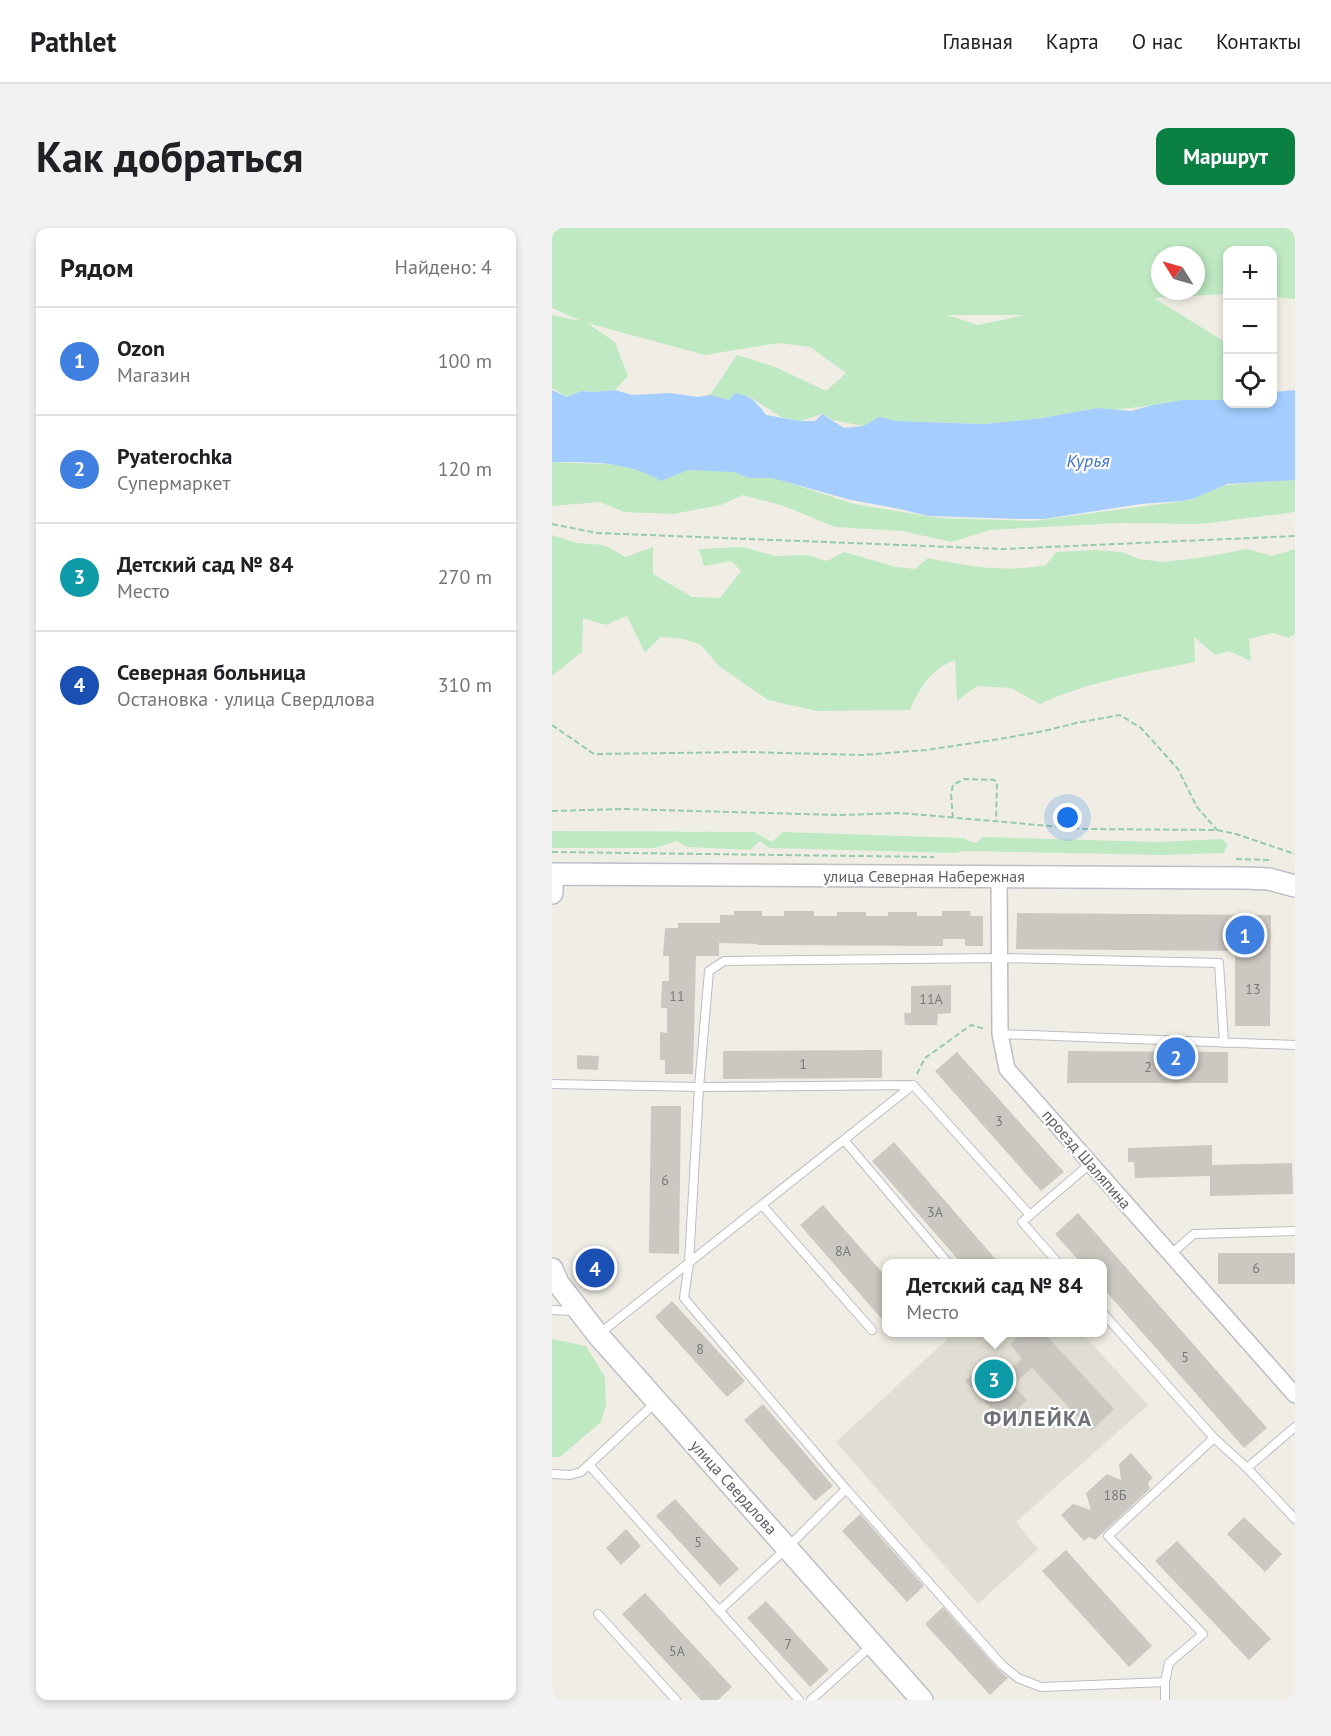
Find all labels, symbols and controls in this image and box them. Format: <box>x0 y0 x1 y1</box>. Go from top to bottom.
text: Pathlet <box>30 23 116 60</box>
text: Главная <box>942 28 1013 55</box>
text: Карта <box>1046 28 1099 55</box>
text: О нас <box>1132 28 1183 55</box>
text: Контакты <box>1216 28 1301 55</box>
button: Маршрут <box>1156 128 1295 185</box>
text: Как добраться <box>36 129 303 184</box>
north arrow <box>1151 246 1205 300</box>
map controls <box>1223 246 1277 408</box>
button: + <box>1223 246 1277 300</box>
text: Рядом <box>60 251 134 284</box>
text: Найдено: 4 <box>395 254 492 280</box>
button: − <box>1223 300 1277 354</box>
text: Ozon <box>117 334 165 362</box>
text: 1 <box>74 348 85 374</box>
text: 100 m <box>438 348 492 374</box>
button: locate <box>1223 354 1277 408</box>
text: Магазин <box>117 362 191 388</box>
text: Pyaterochka <box>117 442 233 470</box>
water label: Курья <box>1066 449 1110 472</box>
text: 2 <box>74 456 85 482</box>
text: 120 m <box>438 456 492 482</box>
text: Супермаркет <box>117 470 230 496</box>
text: Детский сад № 84 <box>117 550 293 578</box>
text: 3 <box>74 564 85 590</box>
text: 270 m <box>438 564 492 590</box>
text: Место <box>117 578 170 604</box>
text: Северная больница <box>117 658 306 686</box>
text: 4 <box>74 672 85 698</box>
text: 310 m <box>438 672 492 698</box>
text: Остановка · улица Свердлова <box>117 686 375 712</box>
your location <box>1053 803 1082 832</box>
street label: улица Северная Набережная <box>823 866 1025 886</box>
pin: 1 <box>1226 912 1264 958</box>
house number: 13 <box>1245 980 1261 998</box>
house number: 11 <box>669 987 685 1005</box>
house number: 11А <box>919 990 944 1008</box>
pin: 2 <box>1156 1034 1196 1080</box>
house number: 1 <box>799 1055 807 1073</box>
house number: 2 <box>1144 1058 1152 1076</box>
street label: проезд Шаляпина <box>1038 1105 1136 1213</box>
house number: 3 <box>995 1112 1003 1130</box>
house number: 6 <box>661 1171 669 1189</box>
house number: 3А <box>927 1203 944 1221</box>
house number: 8А <box>835 1242 852 1260</box>
pin: 4 <box>576 1246 615 1290</box>
popup <box>882 1259 1107 1337</box>
house number: 6 <box>1252 1259 1260 1277</box>
text: Детский сад № 84 <box>906 1271 1083 1299</box>
text: Место <box>906 1299 959 1325</box>
house number: 8 <box>696 1340 704 1358</box>
house number: 5 <box>1181 1348 1189 1366</box>
pin: 3 <box>974 1356 1014 1402</box>
district label: ФИЛЕЙКА <box>983 1404 1093 1432</box>
street label: улица Свердлова <box>686 1436 782 1538</box>
house number: 18Б <box>1104 1486 1127 1504</box>
house number: 5 <box>694 1533 702 1551</box>
house number: 7 <box>784 1635 792 1653</box>
house number: 5А <box>669 1642 686 1660</box>

